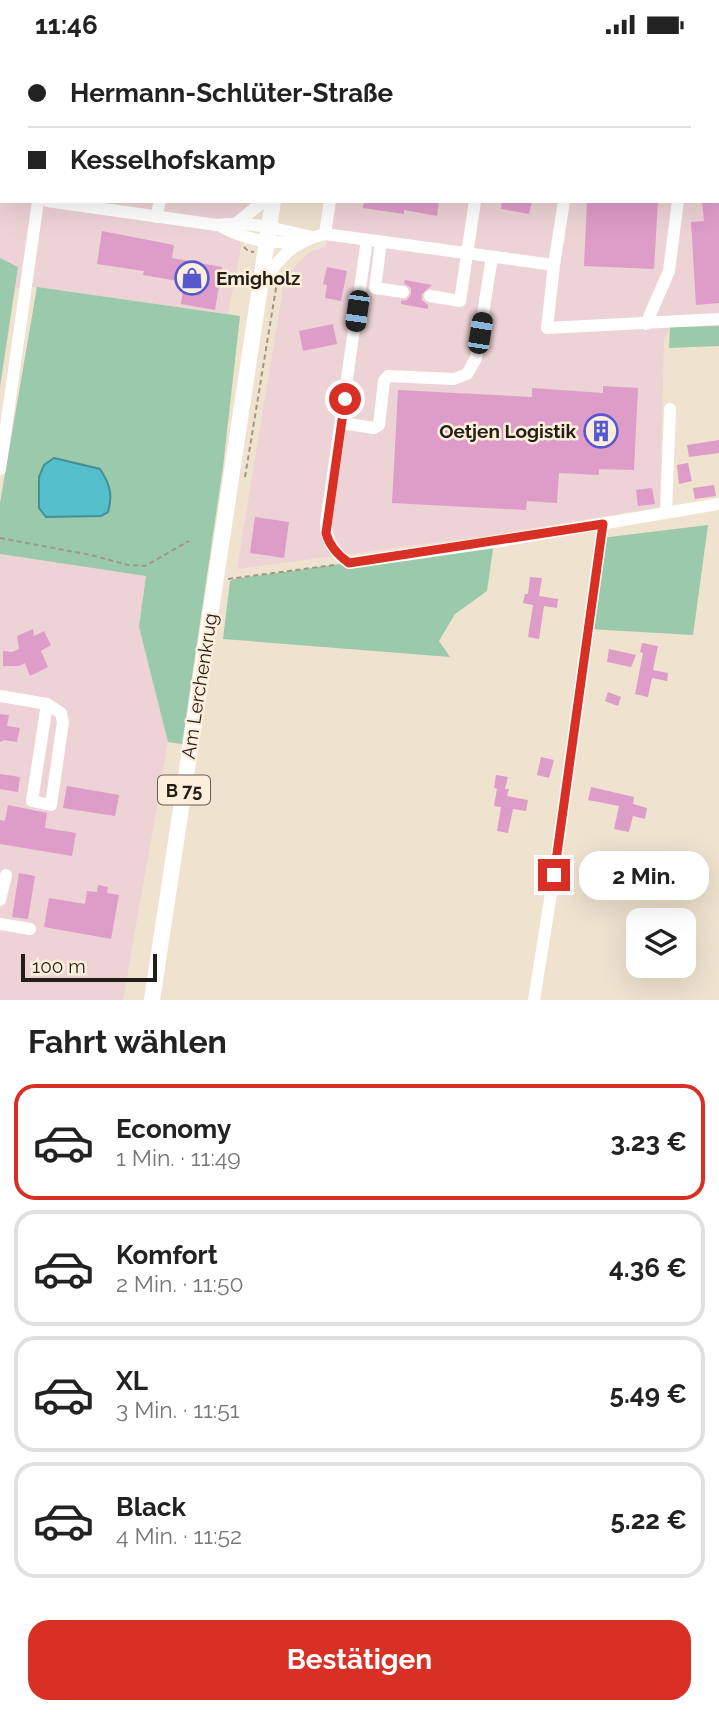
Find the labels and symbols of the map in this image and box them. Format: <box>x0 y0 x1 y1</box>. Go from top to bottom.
shop icon: Emigholz <box>173 259 211 297</box>
place label: Emigholz <box>216 267 300 289</box>
car <box>344 289 371 333</box>
car <box>467 311 494 355</box>
route start <box>329 383 361 415</box>
building icon: Oetjen Logistik <box>582 412 620 450</box>
place label: Oetjen Logistik <box>439 420 576 442</box>
street label: Am Lerchenkrug <box>177 612 221 760</box>
road number: B 75 <box>158 775 210 805</box>
callout: 2 Min. <box>578 851 708 899</box>
route end <box>538 859 570 891</box>
scale bar <box>21 951 158 983</box>

